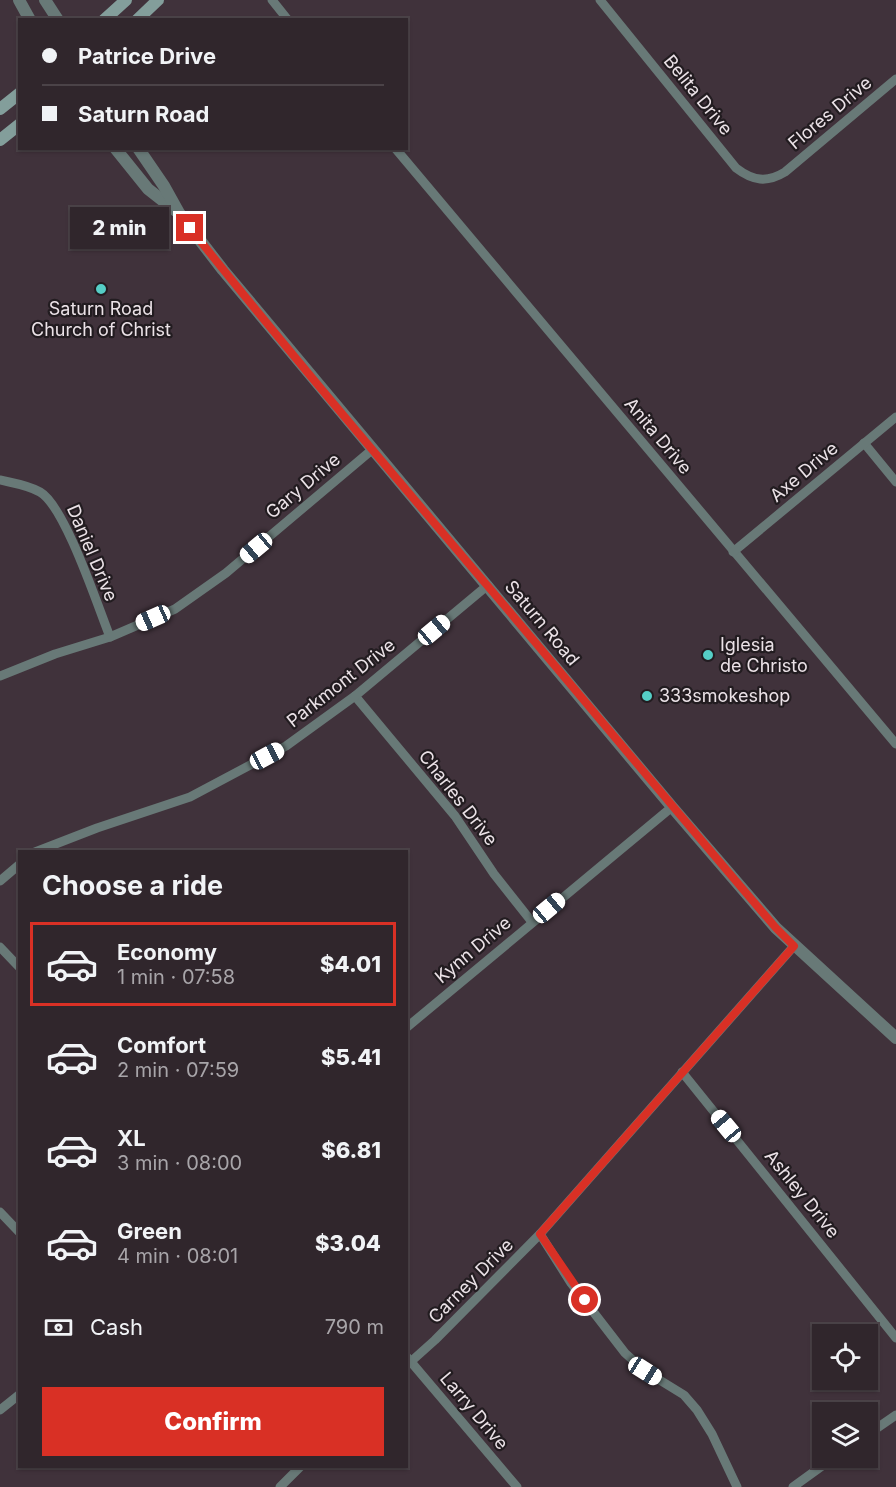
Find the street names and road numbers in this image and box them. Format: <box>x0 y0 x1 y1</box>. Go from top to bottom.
street label: Belita Drive <box>660 50 737 139</box>
street label: Flores Drive <box>784 72 875 153</box>
street label: Anita Drive <box>620 393 696 478</box>
street label: Axe Drive <box>765 437 842 506</box>
street label: Gary Drive <box>261 449 344 523</box>
street label: Daniel Drive <box>63 501 122 604</box>
street label: Saturn Road <box>501 576 584 669</box>
street label: Parkmont Drive <box>282 634 399 731</box>
street label: Charles Drive <box>415 746 502 849</box>
street label: Kynn Drive <box>430 912 515 987</box>
street label: Ashley Drive <box>761 1146 844 1242</box>
street label: Carney Drive <box>424 1234 517 1327</box>
street label: Larry Drive <box>436 1368 513 1454</box>

